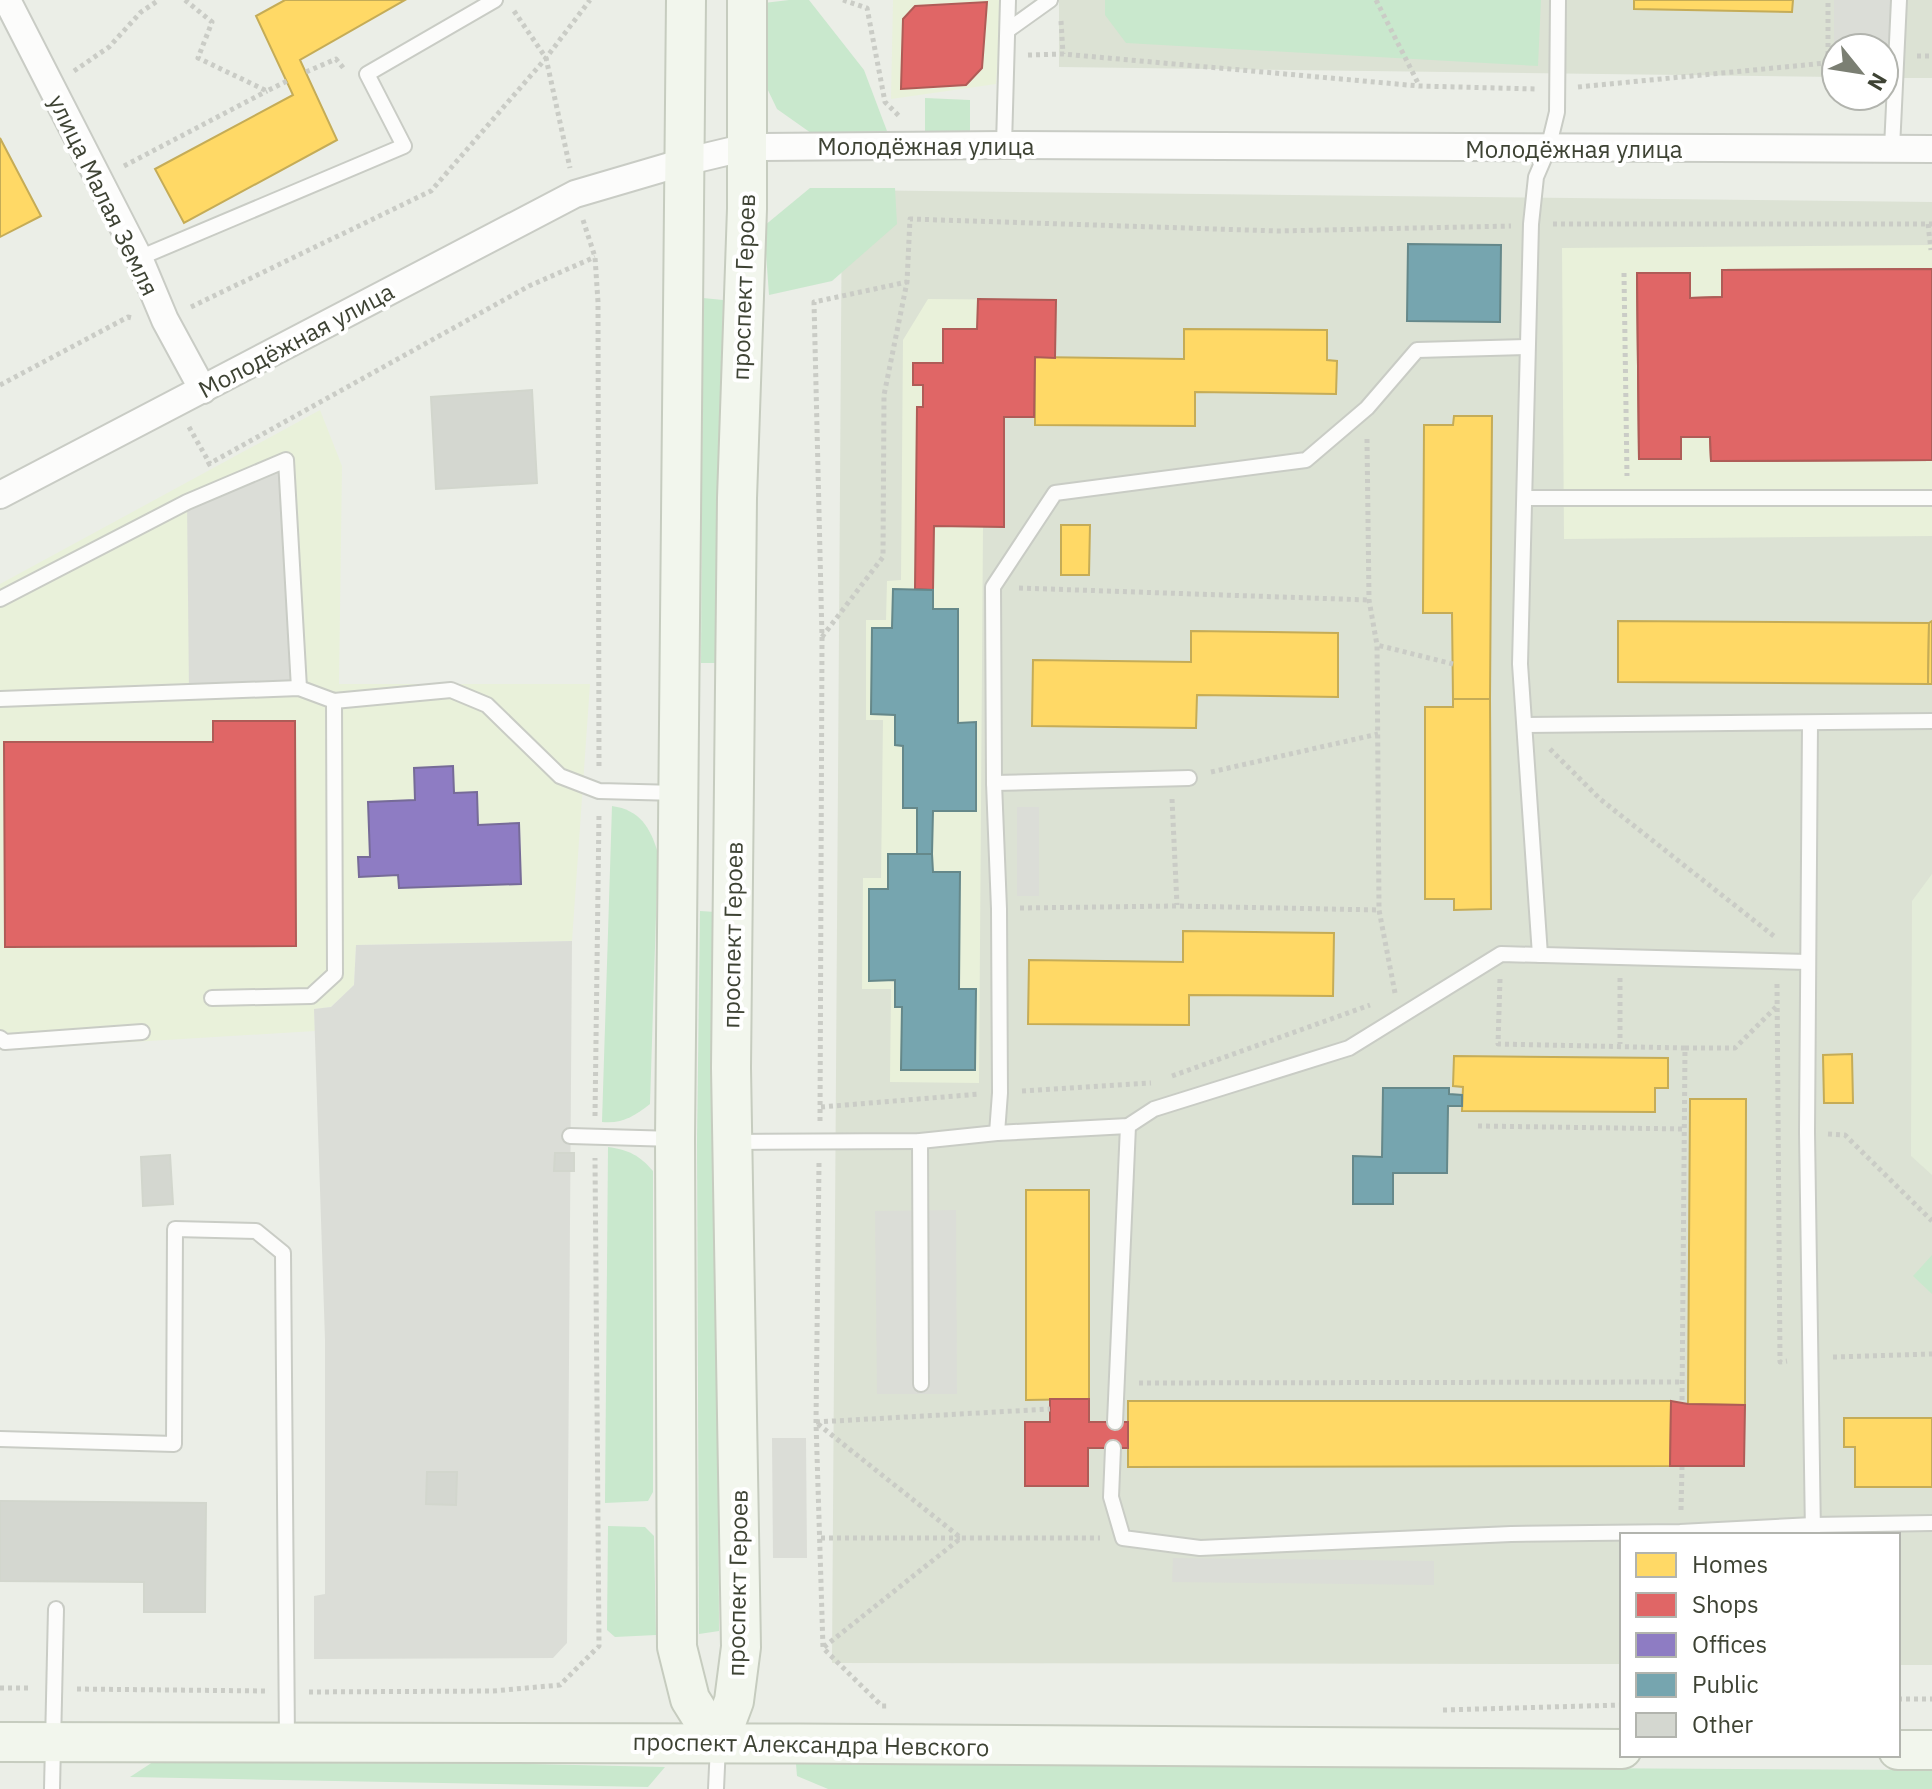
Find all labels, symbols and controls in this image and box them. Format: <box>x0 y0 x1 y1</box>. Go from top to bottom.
north arrow <box>1820 32 1900 112</box>
text: N <box>1861 68 1894 96</box>
street label: улица Малая Земля <box>41 89 167 301</box>
street label: Молодёжная улица <box>817 130 1035 162</box>
street label: Молодёжная улица <box>1465 133 1683 165</box>
street label: проспект Героев <box>724 193 762 381</box>
street label: Молодёжная улица <box>193 275 400 405</box>
street label: проспект Героев <box>714 841 750 1029</box>
street label: проспект Героев <box>719 1489 755 1677</box>
legend <box>1620 1533 1900 1757</box>
text: Homes <box>1692 1548 1768 1580</box>
text: Shops <box>1692 1588 1759 1620</box>
text: Offices <box>1692 1628 1767 1660</box>
text: Public <box>1692 1668 1759 1700</box>
text: Other <box>1692 1708 1753 1740</box>
street label: проспект Александра Невского <box>632 1725 990 1763</box>

